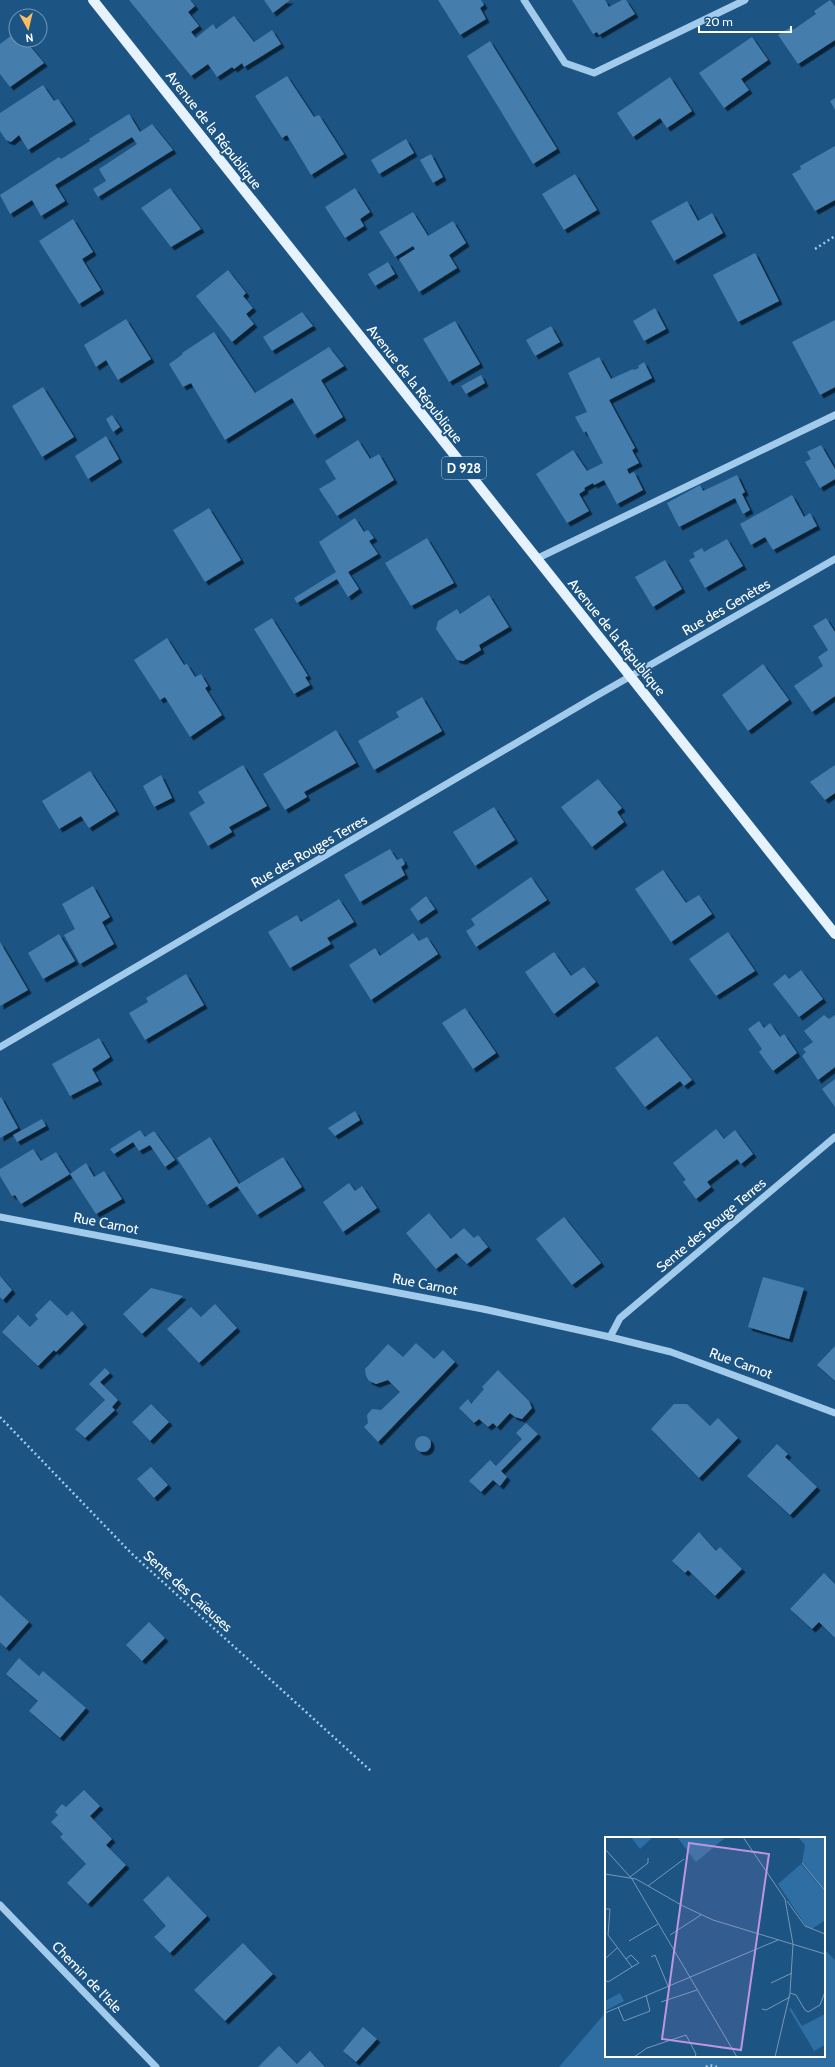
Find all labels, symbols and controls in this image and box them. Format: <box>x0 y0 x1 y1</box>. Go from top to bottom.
north arrow <box>8 8 48 48</box>
scale bar <box>699 8 791 34</box>
text: 20 m <box>705 14 733 29</box>
text: N <box>25 30 34 45</box>
street label: Avenue de la République <box>162 67 266 193</box>
street label: Avenue de la République <box>363 321 467 447</box>
road number: D 928 <box>442 457 486 479</box>
street label: Rue des Genètes <box>679 574 774 640</box>
street label: Avenue de la République <box>564 575 670 699</box>
street label: Rue des Rouges Terres <box>248 810 371 892</box>
street label: Sente des Rouge Terres <box>653 1174 770 1276</box>
street label: Rue Carnot <box>72 1208 140 1238</box>
street label: Rue Carnot <box>391 1269 459 1299</box>
street label: Rue Carnot <box>707 1343 775 1383</box>
street label: Sente des Caïeuses <box>140 1546 236 1636</box>
inset map <box>605 1837 825 2057</box>
street label: Chemin de l’Isle <box>48 1937 126 2017</box>

